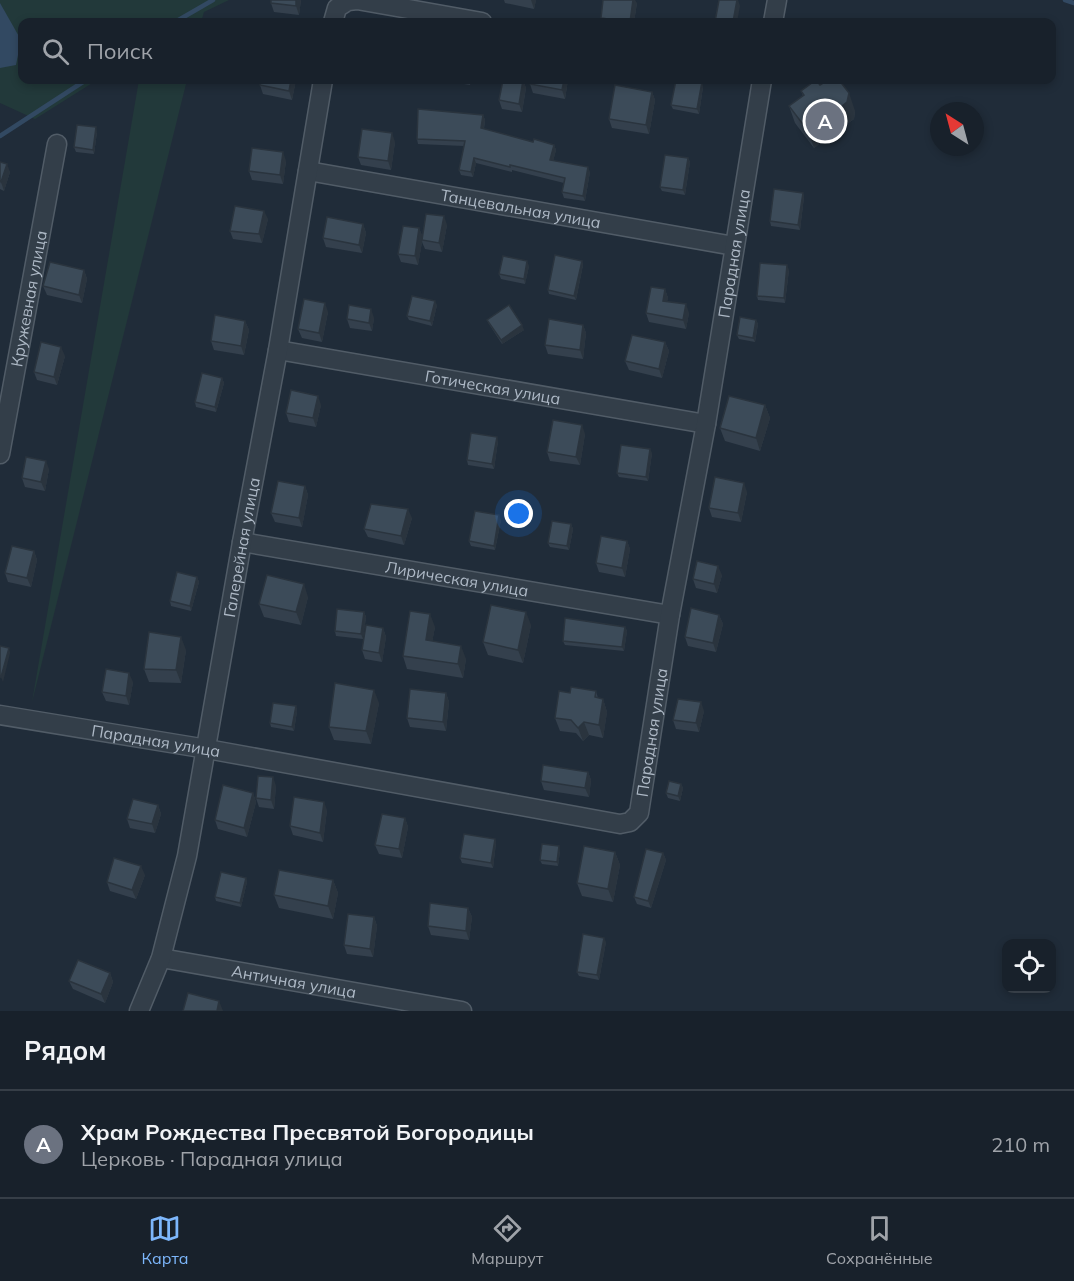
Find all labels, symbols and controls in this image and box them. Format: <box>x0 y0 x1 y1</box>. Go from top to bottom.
search box <box>18 18 1056 84</box>
icon: search <box>39 35 72 68</box>
text: Поиск <box>87 37 153 65</box>
pin: A <box>806 98 844 144</box>
north arrow <box>930 102 984 156</box>
street label: Танцевальная улица <box>439 185 602 232</box>
street label: Парадная улица <box>713 188 754 319</box>
street label: Кружевная улица <box>6 229 51 369</box>
street label: Готическая улица <box>424 366 562 409</box>
street label: Галерейная улица <box>219 476 264 619</box>
your location <box>504 499 533 528</box>
street label: Лирическая улица <box>384 557 530 601</box>
street label: Парадная улица <box>632 667 672 798</box>
street label: Парадная улица <box>90 720 222 761</box>
map controls <box>1002 939 1056 993</box>
button: locate <box>1002 939 1056 993</box>
street label: Античная улица <box>230 961 358 1002</box>
text: Рядом <box>24 1034 107 1067</box>
text: Храм Рождества Пресвятой Богородицы <box>81 1118 534 1146</box>
text: A <box>36 1132 51 1157</box>
text: 210 m <box>991 1132 1050 1157</box>
text: Церковь · Парадная улица <box>81 1146 343 1171</box>
tab: Карта <box>141 1212 188 1268</box>
tab: Маршрут <box>471 1212 543 1268</box>
tab: Сохранённые <box>826 1212 933 1268</box>

